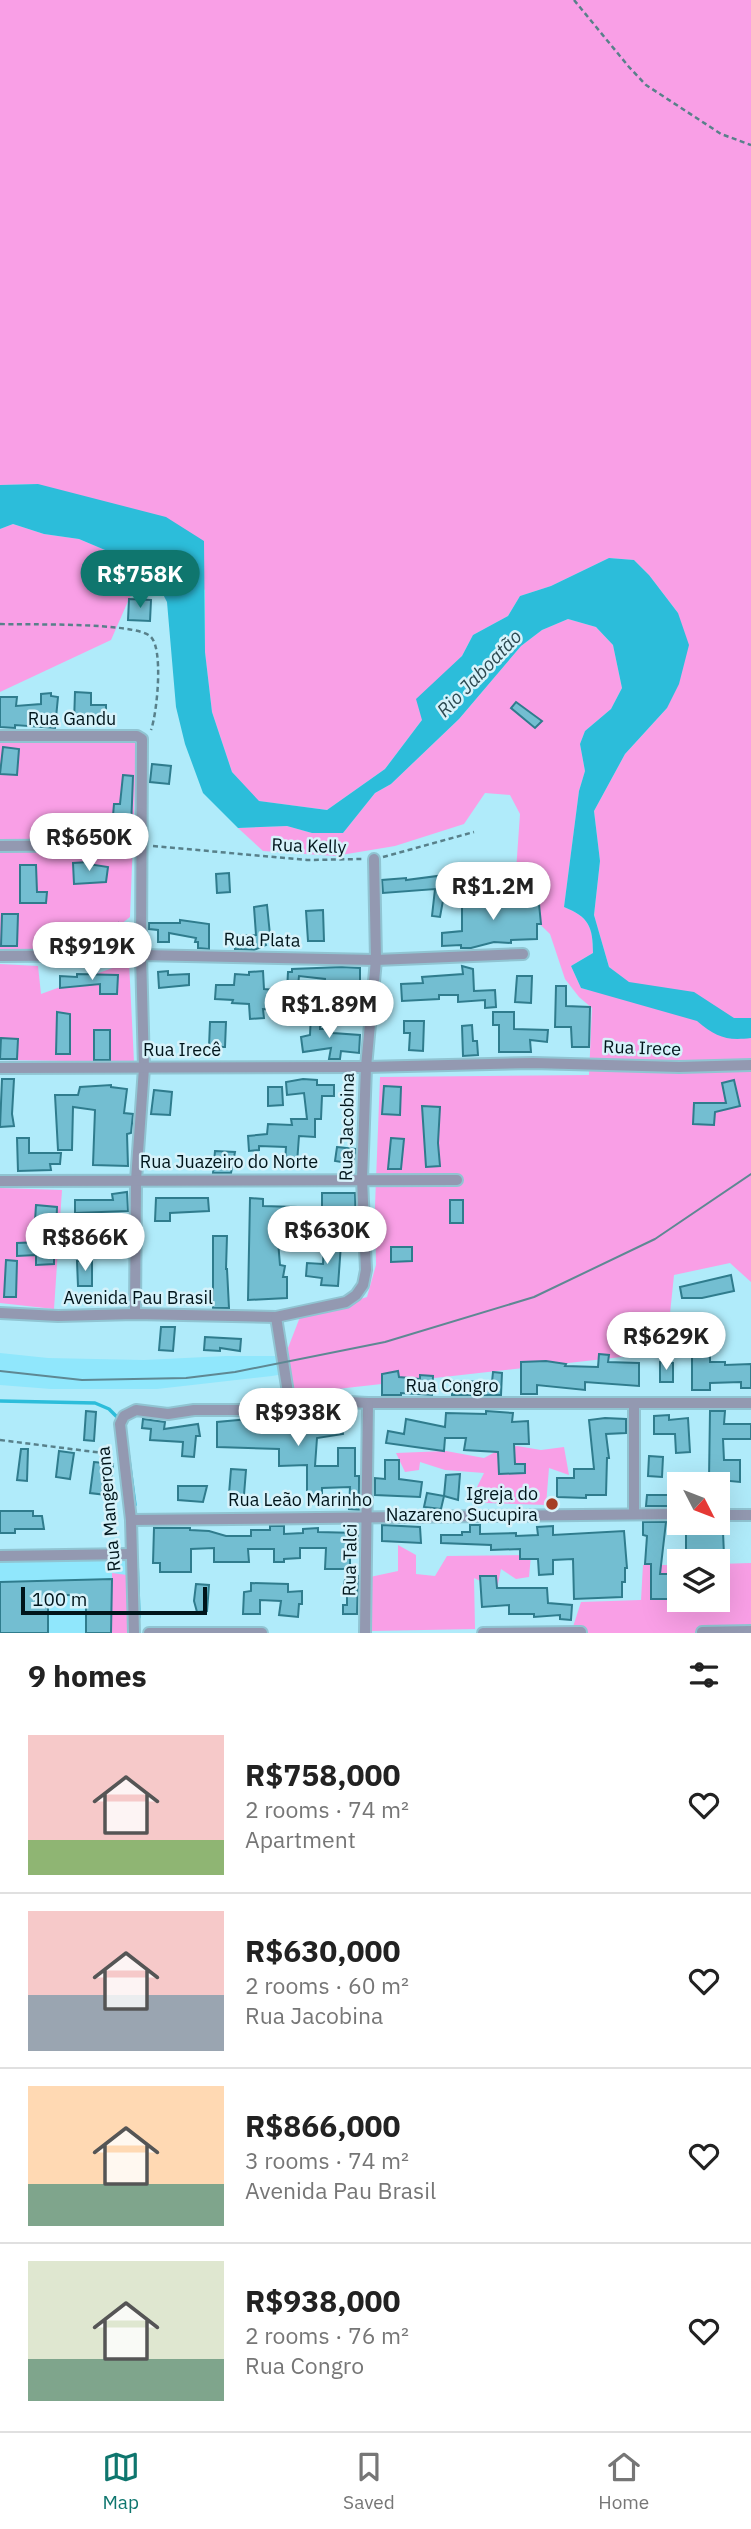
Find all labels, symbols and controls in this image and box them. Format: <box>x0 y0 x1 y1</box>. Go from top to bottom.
pin: R$758K <box>83 550 197 610</box>
text: R$758K <box>97 558 183 588</box>
water label: Rio Jaboatão <box>431 624 527 722</box>
street label: Rua Gandu <box>28 707 116 730</box>
pin: R$650K <box>32 814 146 873</box>
text: R$650K <box>46 821 132 851</box>
street label: Rua Kelly <box>271 833 347 858</box>
pin: R$1.2M <box>436 862 550 922</box>
text: R$1.2M <box>452 870 534 900</box>
pin: R$919K <box>35 922 149 982</box>
street label: Rua Plata <box>223 927 301 952</box>
text: R$919K <box>49 930 135 960</box>
pin: R$1.89M <box>264 981 394 1040</box>
text: R$1.89M <box>281 988 377 1018</box>
street label: Rua Irece <box>603 1035 682 1060</box>
street label: Rua Irecê <box>143 1038 221 1061</box>
street label: Rua Jacobina <box>334 1072 359 1181</box>
street label: Rua Juazeiro do Norte <box>140 1150 318 1173</box>
pin: R$630K <box>270 1206 384 1266</box>
pin: R$866K <box>28 1214 142 1273</box>
text: R$630K <box>284 1214 370 1244</box>
text: R$866K <box>42 1221 128 1251</box>
street label: Avenida Pau Brasil <box>63 1286 213 1309</box>
pin: R$629K <box>609 1312 723 1372</box>
text: R$629K <box>623 1320 709 1350</box>
street label: Rua Congro <box>405 1374 499 1397</box>
pin: R$938K <box>241 1388 355 1448</box>
text: R$938K <box>255 1396 341 1426</box>
street label: Rua Mangerona <box>92 1445 125 1573</box>
north arrow <box>667 1472 730 1535</box>
map controls <box>667 1472 730 1612</box>
place label: Igreja do Nazareno Sucupira <box>386 1482 538 1526</box>
street label: Rua Leão Marinho <box>228 1488 372 1511</box>
marker: Igreja do Nazareno Sucupira <box>544 1496 560 1512</box>
street label: Rua Talci <box>337 1523 362 1597</box>
button: layers <box>667 1549 730 1612</box>
scale bar <box>21 1584 206 1616</box>
text: 100 m <box>32 1587 87 1611</box>
text: 9 homes <box>28 1656 147 1695</box>
icon: filters <box>685 1656 723 1694</box>
text: R$758,000 <box>245 1755 401 1794</box>
icon: home <box>84 1763 168 1847</box>
icon: heart <box>685 1786 723 1824</box>
text: 2 rooms · 74 m² <box>245 1794 409 1824</box>
text: Apartment <box>245 1824 356 1854</box>
text: R$630,000 <box>245 1931 401 1970</box>
icon: home <box>84 1939 168 2023</box>
icon: heart <box>685 1962 723 2000</box>
text: 2 rooms · 60 m² <box>245 1970 409 2000</box>
text: Rua Jacobina <box>245 2000 383 2030</box>
text: R$866,000 <box>245 2106 401 2145</box>
icon: home <box>84 2114 168 2198</box>
icon: heart <box>685 2137 723 2175</box>
text: 3 rooms · 74 m² <box>245 2145 409 2175</box>
text: Avenida Pau Brasil <box>245 2175 436 2205</box>
text: R$938,000 <box>245 2281 401 2320</box>
icon: home <box>84 2289 168 2373</box>
icon: heart <box>685 2312 723 2350</box>
text: 2 rooms · 76 m² <box>245 2320 409 2350</box>
text: Rua Congro <box>245 2350 364 2380</box>
tab: Map <box>102 2448 140 2514</box>
tab: Saved <box>343 2448 395 2514</box>
tab: Home <box>598 2448 649 2514</box>

